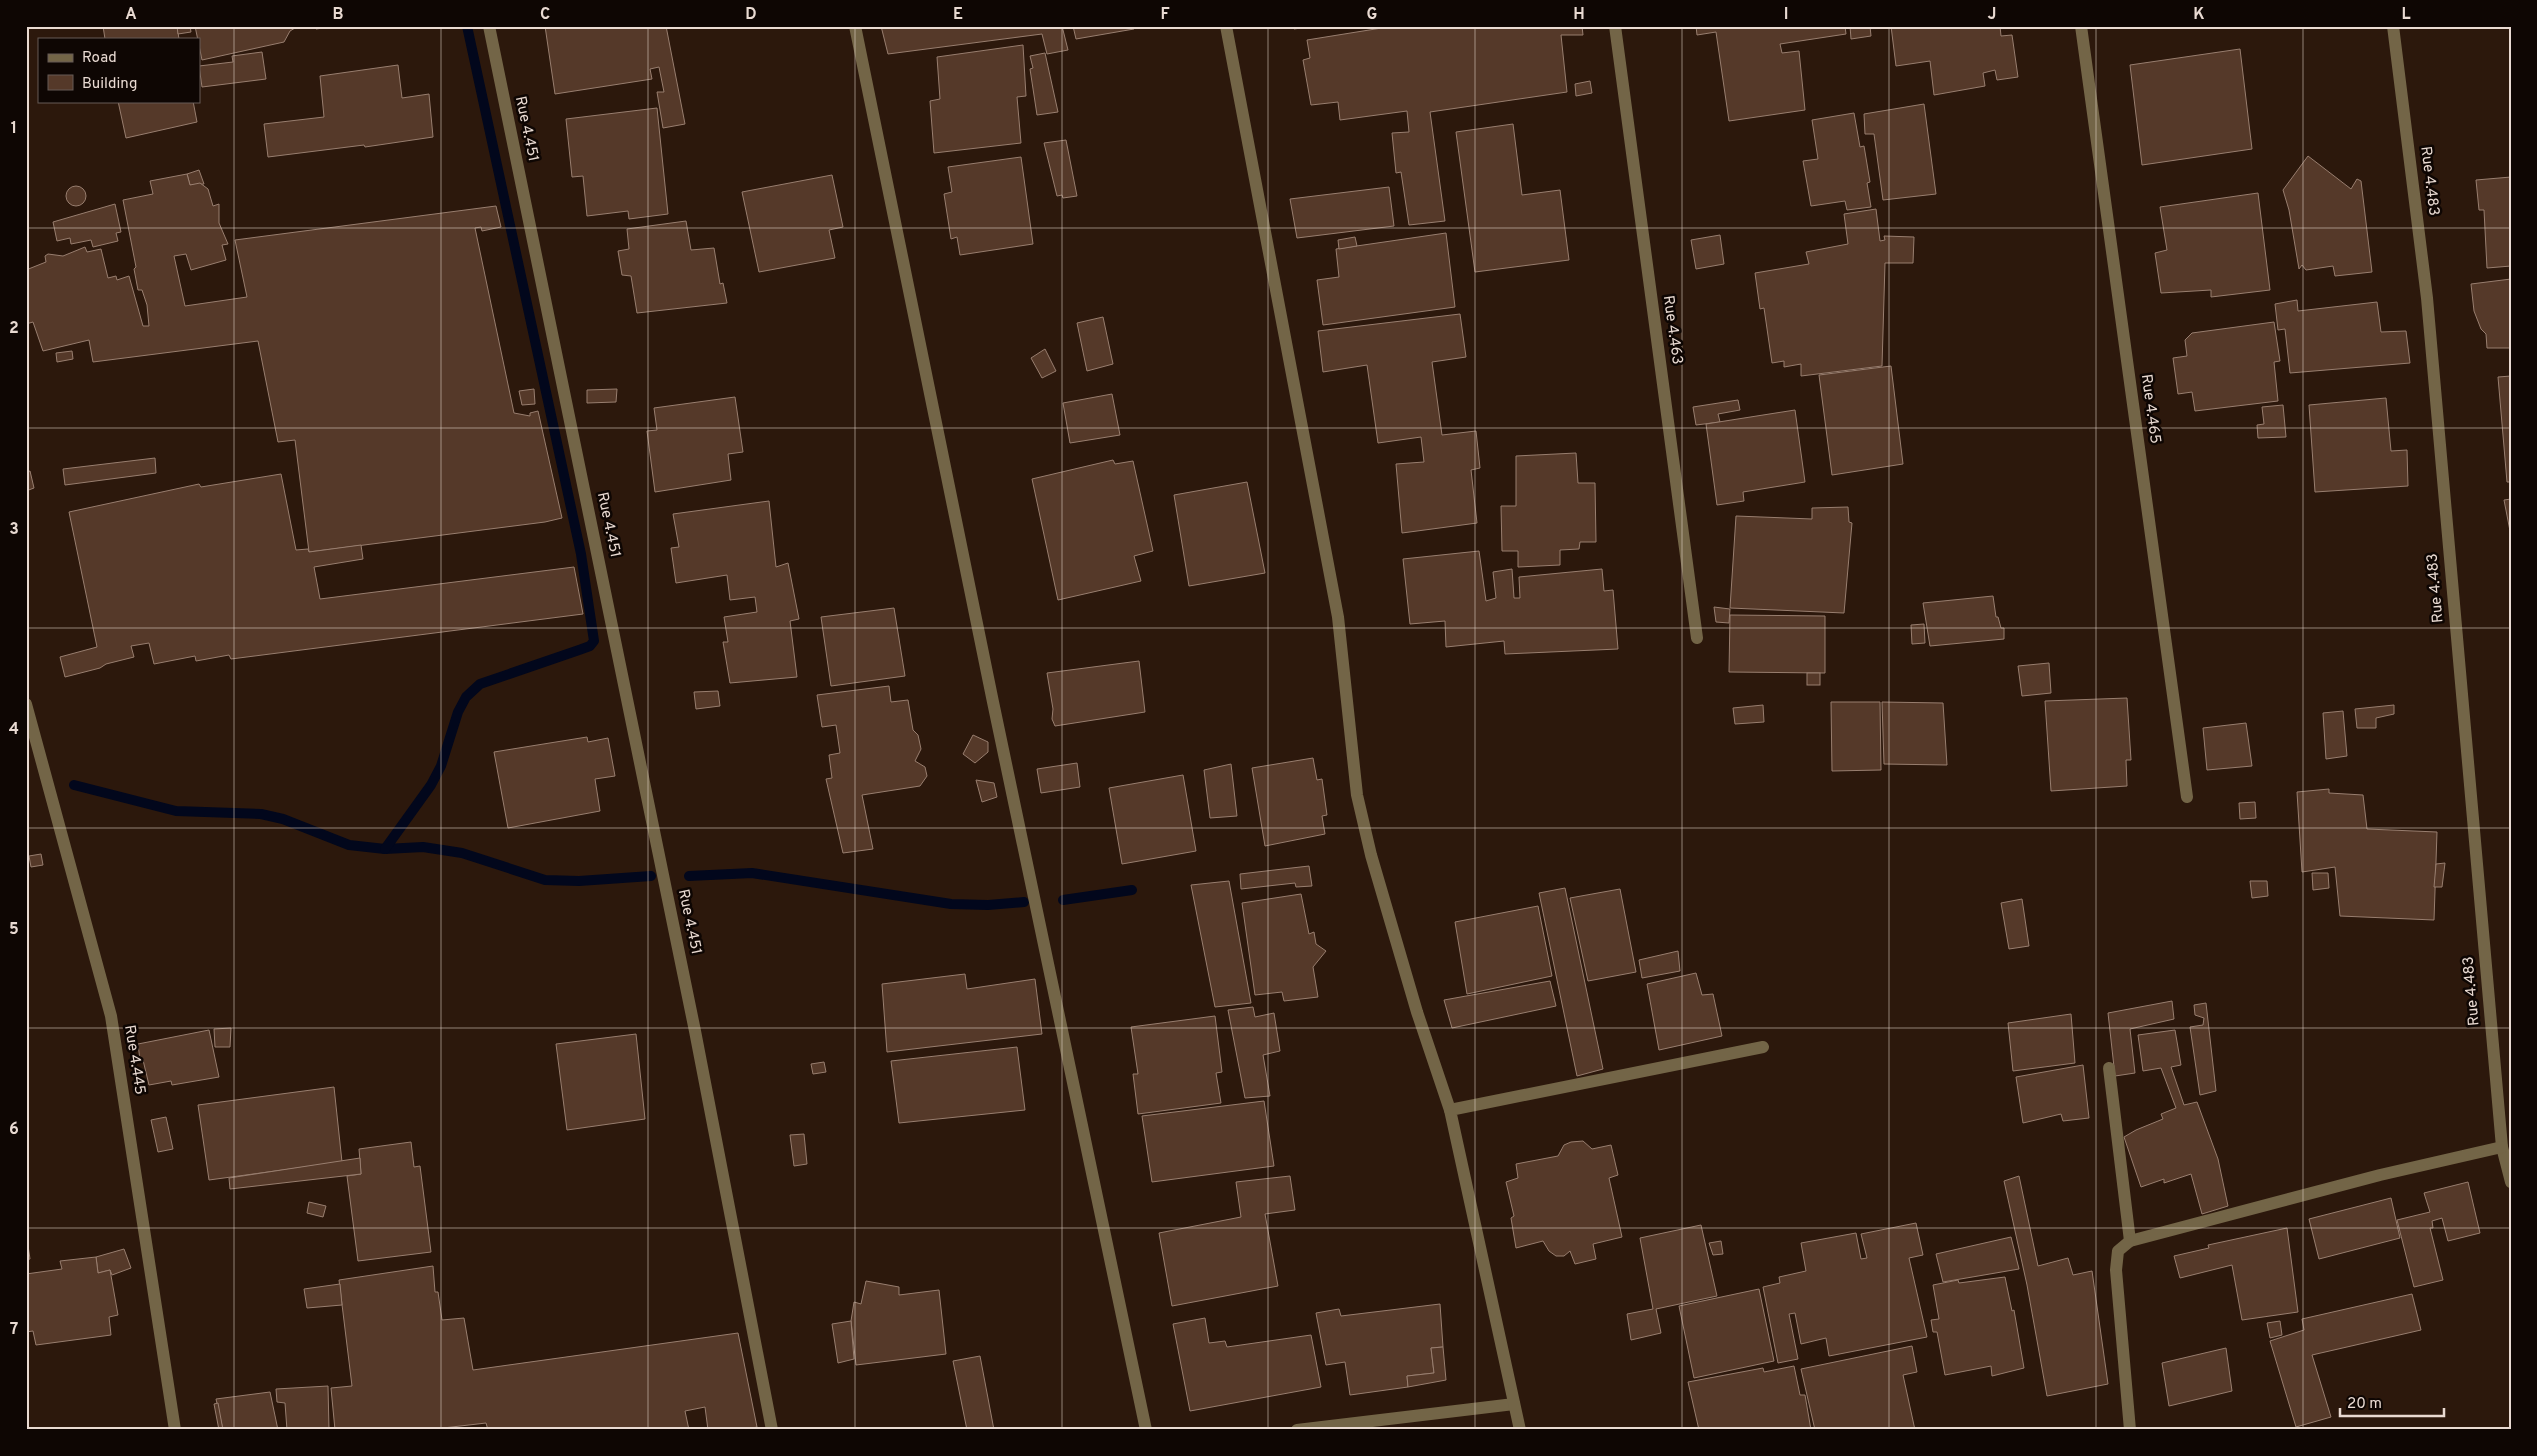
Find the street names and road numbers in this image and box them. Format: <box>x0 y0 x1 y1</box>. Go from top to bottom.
street label: Rue 4.451 <box>510 94 542 164</box>
street label: Rue 4.483 <box>2415 145 2443 217</box>
street label: Rue 4.463 <box>1658 294 1686 366</box>
street label: Rue 4.465 <box>2136 373 2164 445</box>
street label: Rue 4.451 <box>592 490 624 560</box>
street label: Rue 4.483 <box>2423 552 2449 624</box>
street label: Rue 4.451 <box>673 887 705 957</box>
street label: Rue 4.483 <box>2459 955 2485 1027</box>
street label: Rue 4.445 <box>119 1024 149 1096</box>

